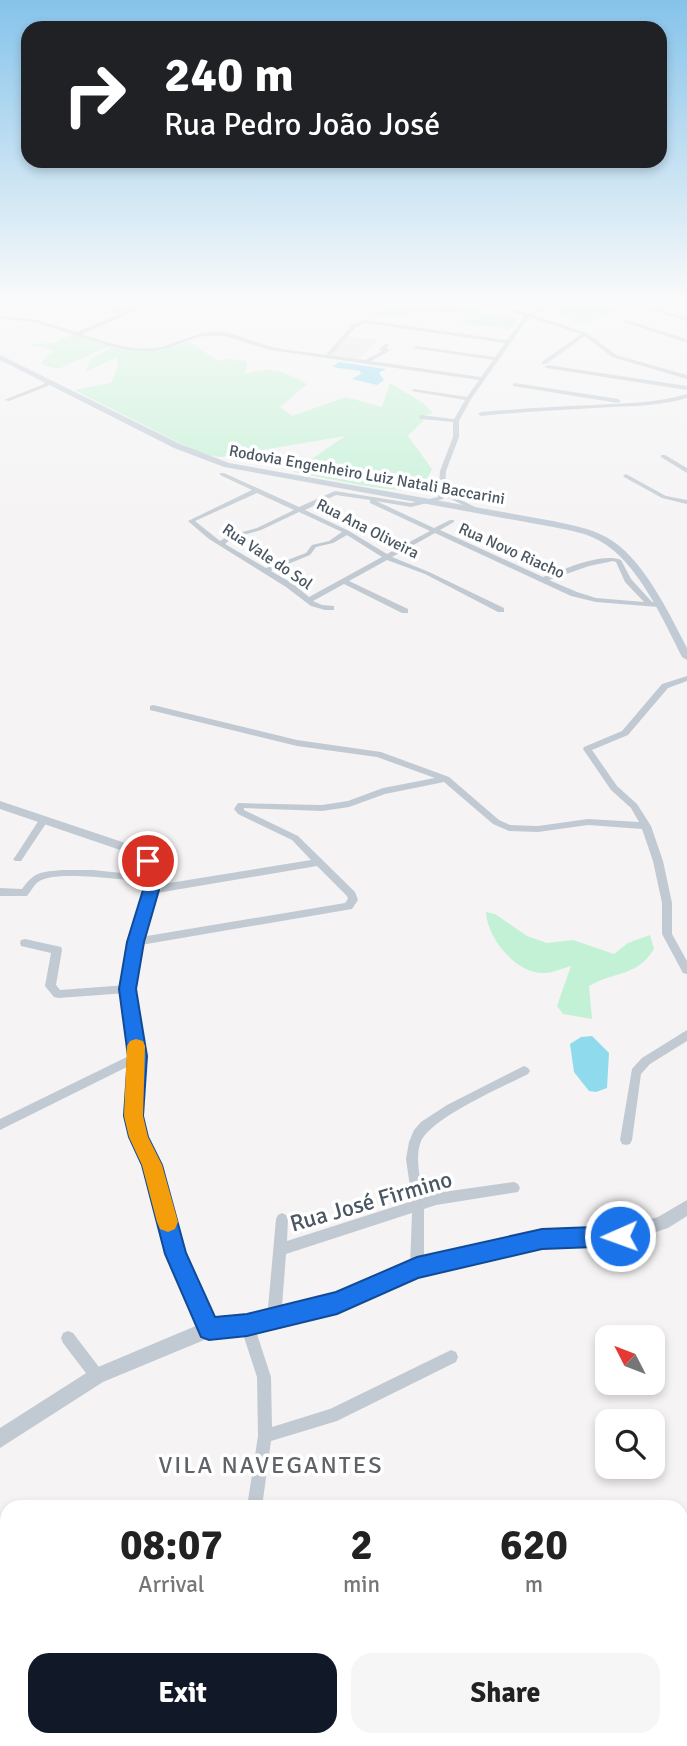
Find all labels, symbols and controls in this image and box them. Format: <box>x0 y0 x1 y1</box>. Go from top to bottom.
text: 240 m <box>164 45 294 105</box>
icon: right <box>49 49 140 140</box>
text: Rua Pedro João José <box>164 105 440 144</box>
street label: Rodovia Engenheiro Luiz Natali Baccarini <box>227 441 506 509</box>
street label: Rua Ana Oliveira <box>313 494 422 563</box>
street label: Rua Vale do Sol <box>218 519 317 595</box>
street label: Rua Novo Riacho <box>455 519 568 583</box>
pin <box>118 831 178 891</box>
icon: arrive <box>129 842 167 880</box>
street label: Rua José Firmino <box>287 1164 456 1238</box>
position arrow <box>583 1199 657 1273</box>
north arrow <box>595 1325 665 1395</box>
map controls <box>595 1325 665 1479</box>
button: search <box>595 1409 665 1479</box>
district label: VILA NAVEGANTES <box>158 1450 384 1480</box>
text: 08:07 <box>120 1520 223 1571</box>
text: 2 <box>350 1520 373 1571</box>
text: 620 <box>500 1520 568 1571</box>
text: Arrival <box>138 1570 205 1599</box>
text: min <box>343 1570 380 1599</box>
text: m <box>525 1570 543 1599</box>
button: Exit <box>28 1653 337 1733</box>
button: Share <box>351 1653 660 1733</box>

